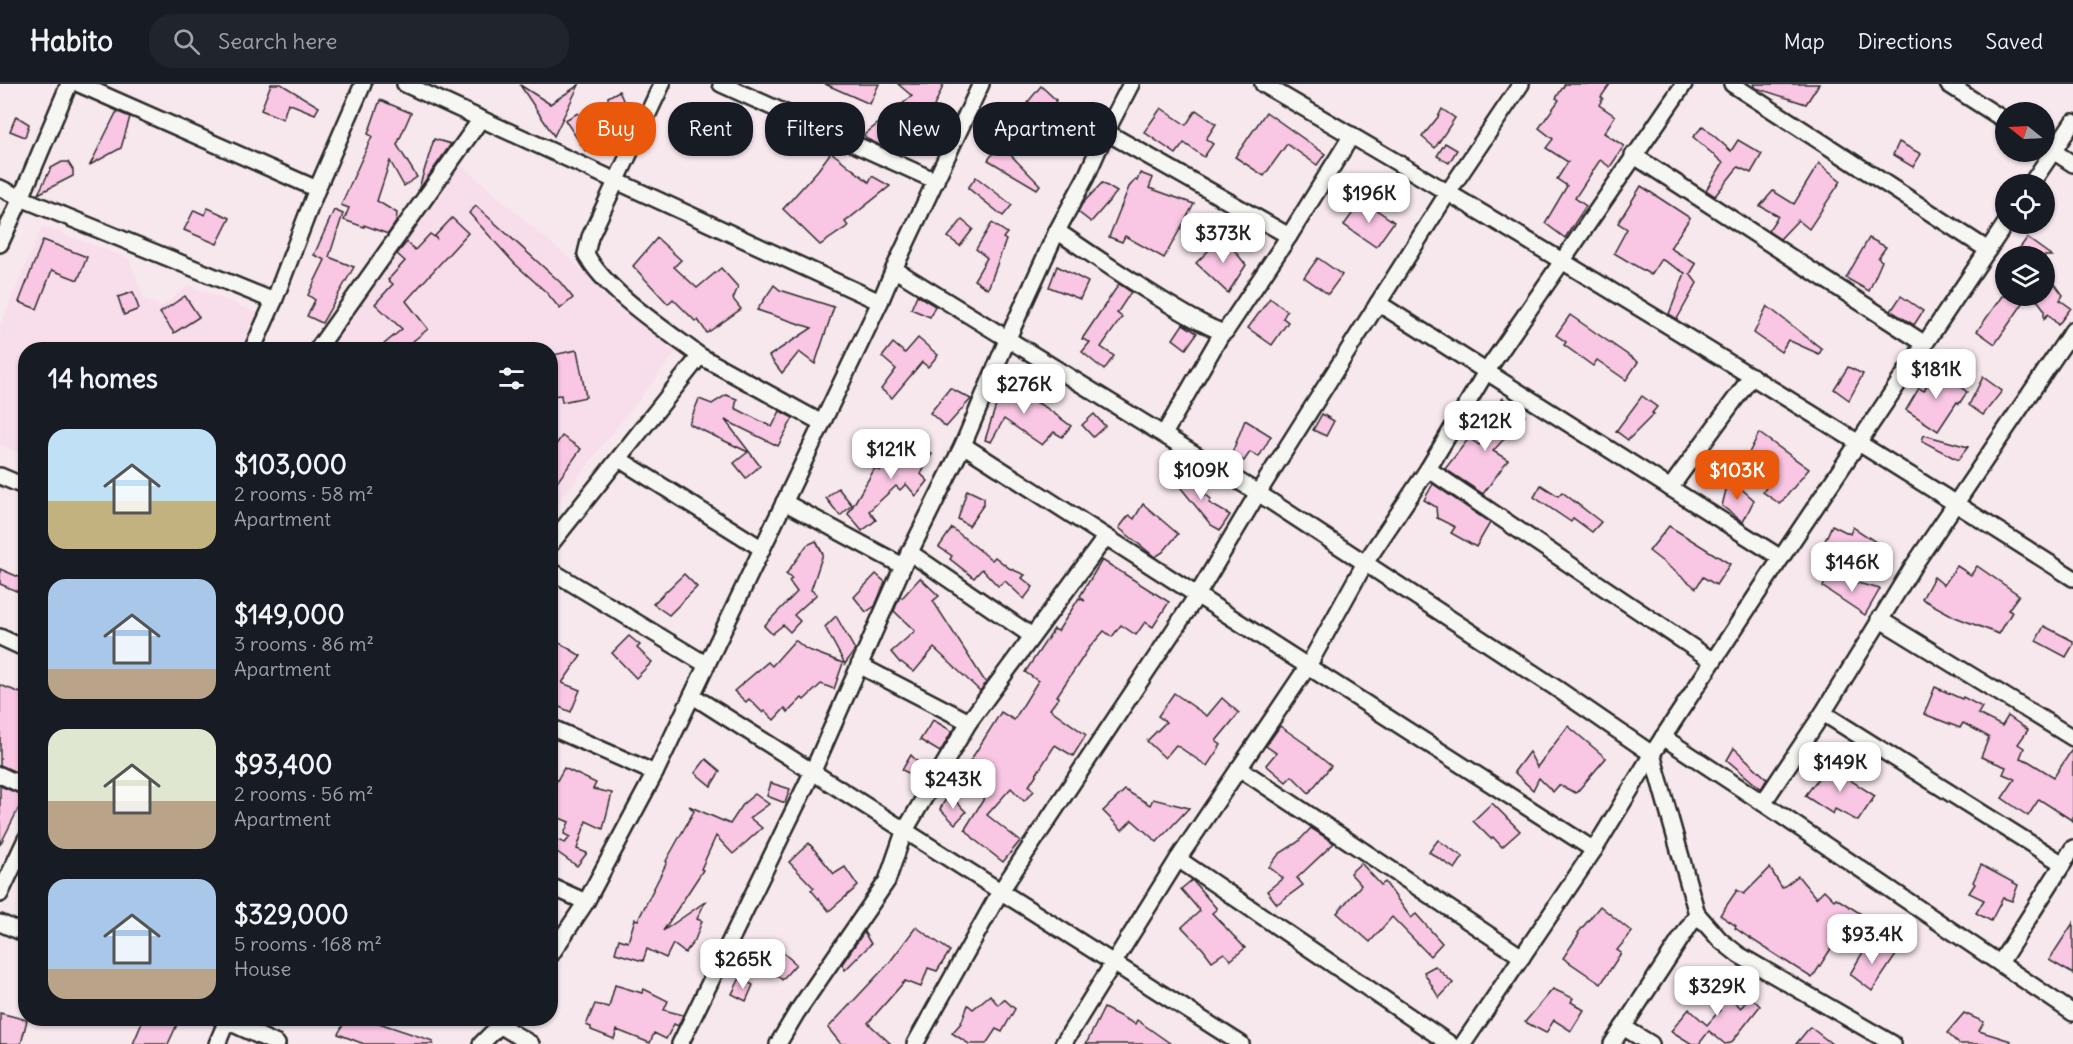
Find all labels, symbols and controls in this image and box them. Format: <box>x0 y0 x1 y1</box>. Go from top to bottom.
search box <box>149 14 569 68</box>
text: Habito <box>30 23 113 59</box>
icon: search <box>170 25 203 58</box>
text: Search here <box>218 27 337 55</box>
text: Map <box>1784 28 1825 55</box>
text: Directions <box>1858 28 1952 55</box>
text: Saved <box>1985 28 2043 55</box>
chip: Buy <box>576 102 656 156</box>
chip: Rent <box>668 102 753 156</box>
chip: Filters <box>765 102 865 156</box>
chip: New <box>877 102 961 156</box>
chip: Apartment <box>973 102 1117 156</box>
north arrow <box>1995 102 2055 162</box>
map controls <box>1995 102 2055 306</box>
pin: $196K <box>1327 173 1411 224</box>
button: locate <box>1995 174 2055 234</box>
text: $196K <box>1342 180 1396 205</box>
pin: $373K <box>1181 213 1265 264</box>
text: $373K <box>1195 220 1251 245</box>
button: layers <box>1995 246 2055 306</box>
pin: $181K <box>1894 349 1978 400</box>
text: $181K <box>1911 356 1961 381</box>
text: 14 homes <box>48 362 158 395</box>
icon: filters <box>495 362 528 395</box>
pin: $276K <box>982 364 1066 415</box>
text: $276K <box>996 371 1052 396</box>
pin: $212K <box>1443 401 1527 452</box>
text: $212K <box>1458 408 1512 433</box>
pin: $121K <box>849 429 933 480</box>
text: $121K <box>866 436 916 461</box>
text: $103,000 <box>234 448 347 481</box>
pin: $109K <box>1159 450 1243 501</box>
pin: $103K <box>1695 450 1779 501</box>
icon: home <box>96 453 168 525</box>
text: $109K <box>1173 457 1229 482</box>
text: $103K <box>1709 457 1765 482</box>
text: 2 rooms · 58 m² <box>234 481 374 506</box>
text: Apartment <box>234 506 331 531</box>
pin: $146K <box>1810 542 1894 593</box>
text: $146K <box>1825 549 1879 574</box>
text: $149,000 <box>234 598 345 631</box>
icon: home <box>96 603 168 675</box>
text: 3 rooms · 86 m² <box>234 631 374 656</box>
text: Apartment <box>234 656 331 681</box>
pin: $149K <box>1798 742 1882 793</box>
text: $93,400 <box>234 748 332 781</box>
text: $149K <box>1813 749 1867 774</box>
icon: home <box>96 753 168 825</box>
pin: $243K <box>911 759 995 810</box>
text: $243K <box>925 766 982 791</box>
text: 2 rooms · 56 m² <box>234 781 374 806</box>
text: Apartment <box>234 806 331 831</box>
text: $329,000 <box>234 898 349 931</box>
icon: home <box>96 903 168 975</box>
pin: $93.4K <box>1823 914 1921 965</box>
text: $93.4K <box>1841 921 1903 946</box>
text: 5 rooms · 168 m² <box>234 931 382 956</box>
pin: $265K <box>701 939 785 990</box>
text: $265K <box>714 946 772 971</box>
text: House <box>234 956 291 981</box>
pin: $329K <box>1675 966 1759 1017</box>
text: $329K <box>1688 973 1746 998</box>

